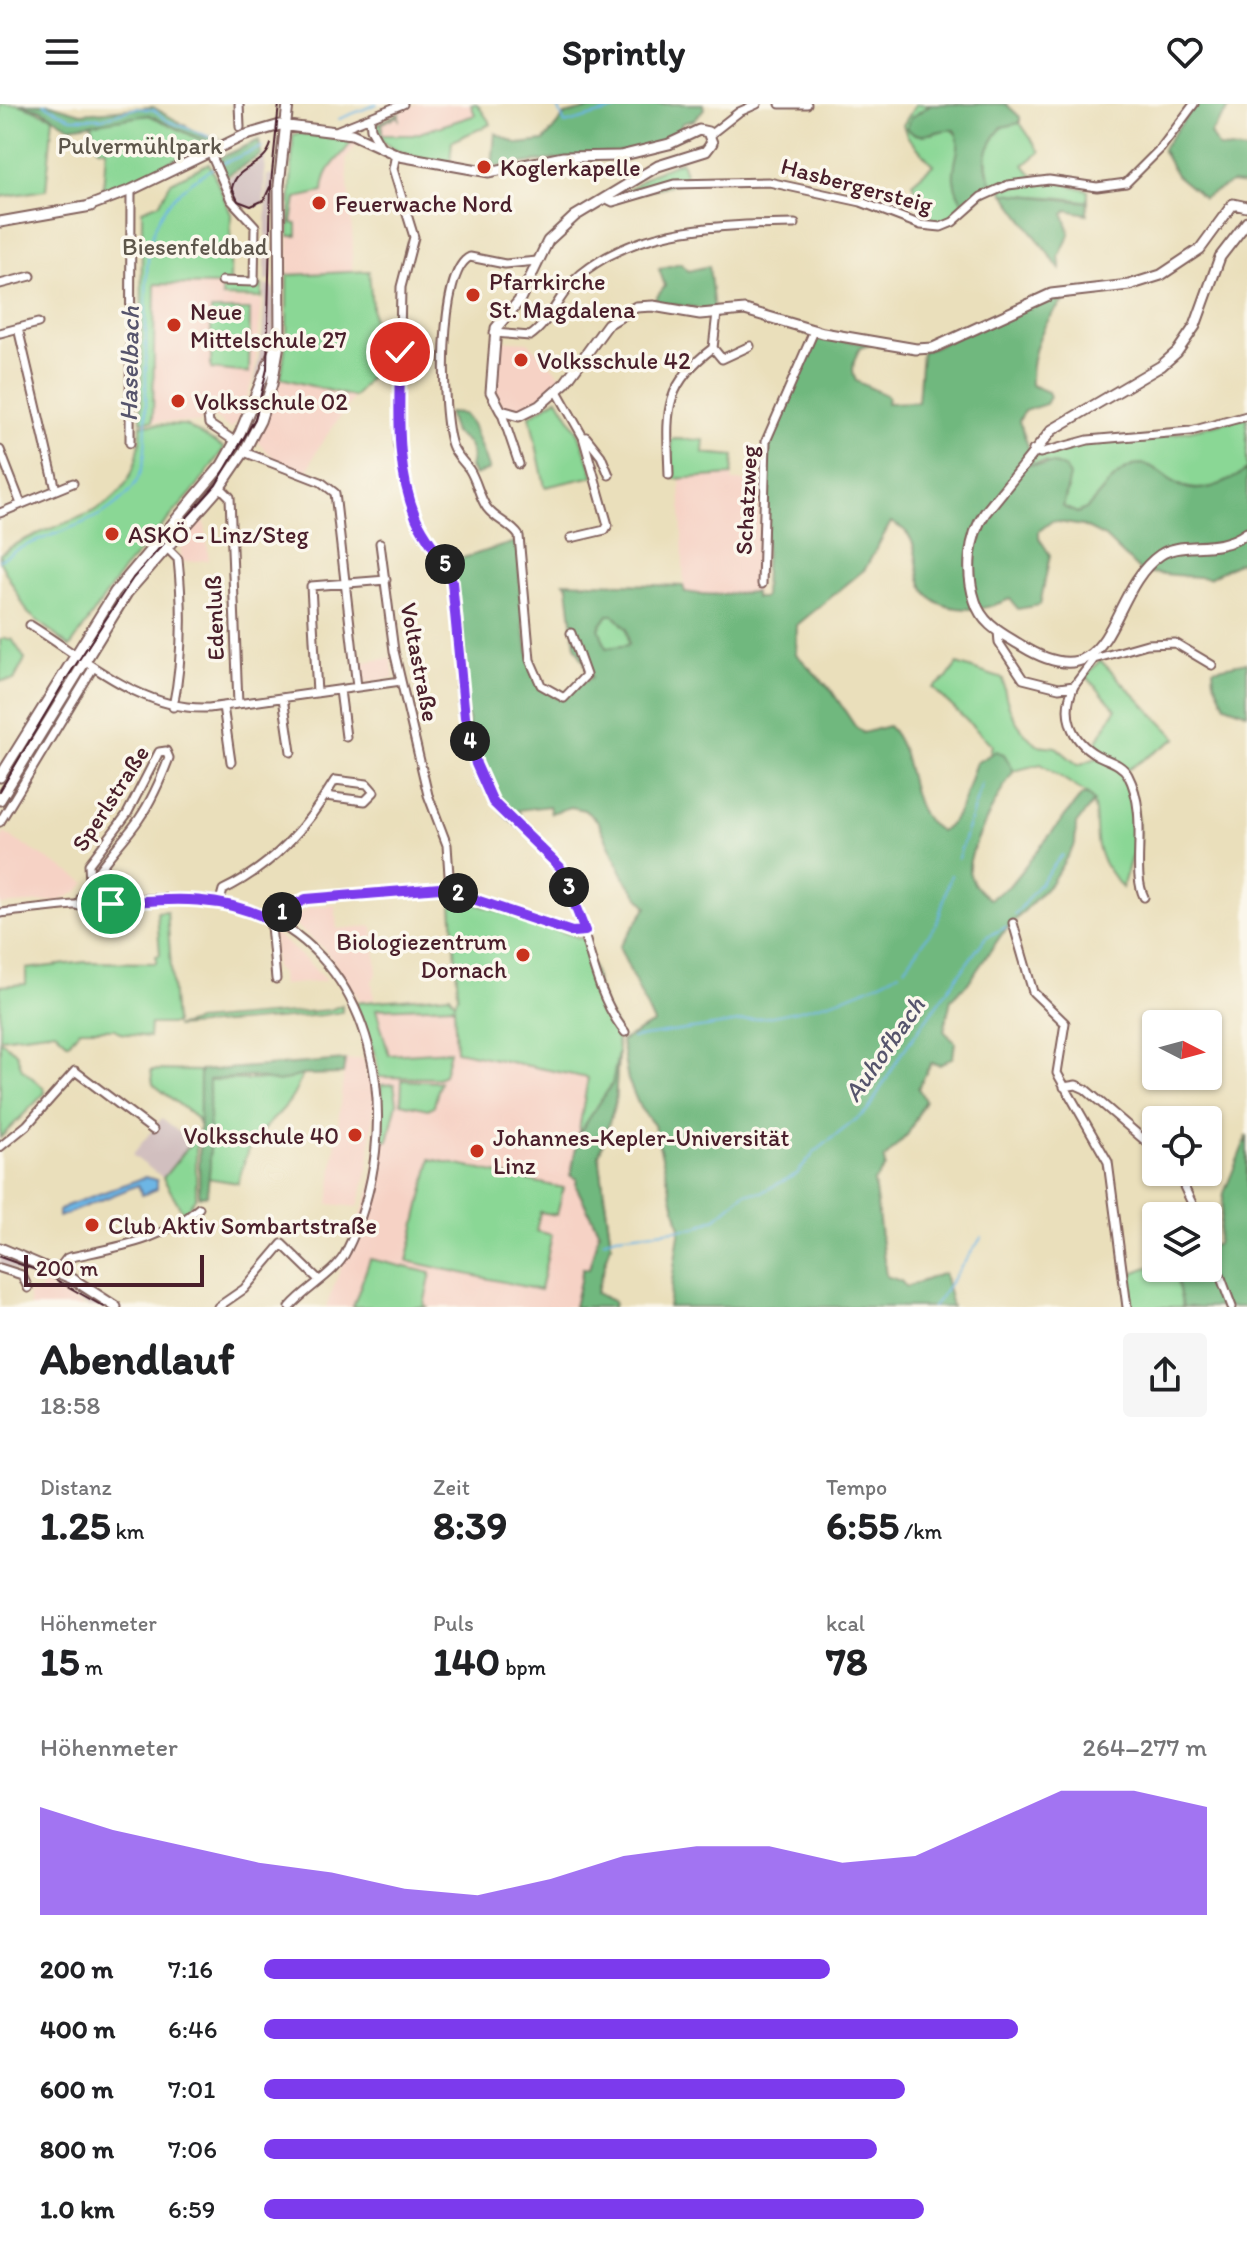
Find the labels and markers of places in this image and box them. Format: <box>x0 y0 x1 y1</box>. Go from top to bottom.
place label: Koglerkapelle <box>500 153 641 182</box>
marker: Koglerkapelle <box>475 158 493 176</box>
place label: Feuerwache Nord <box>335 189 513 218</box>
marker: Feuerwache Nord <box>310 194 328 212</box>
place label: Pfarrkirche St. Magdalena <box>489 267 636 324</box>
marker: Pfarrkirche St. Magdalena <box>464 286 482 304</box>
place label: Neue Mittelschule 27 <box>190 297 347 354</box>
marker: Neue Mittelschule 27 <box>165 316 183 334</box>
pin <box>366 318 434 386</box>
place label: Volksschule 42 <box>537 346 691 375</box>
marker: Volksschule 42 <box>512 351 530 369</box>
place label: Volksschule 02 <box>194 387 348 416</box>
marker: Volksschule 02 <box>169 392 187 410</box>
place label: ASKÖ - Linz/Steg <box>128 520 310 549</box>
marker: ASKÖ - Linz/Steg <box>103 525 121 543</box>
pin: 5 <box>425 544 465 584</box>
pin: 4 <box>450 721 490 761</box>
pin: 3 <box>549 867 589 907</box>
pin <box>77 870 145 938</box>
pin: 2 <box>438 873 478 913</box>
pin: 1 <box>262 892 302 932</box>
place label: Biologiezentrum Dornach <box>336 927 507 984</box>
marker: Biologiezentrum Dornach <box>514 946 532 964</box>
place label: Volksschule 40 <box>183 1121 339 1150</box>
place label: Johannes-Kepler-Universität Linz <box>493 1123 790 1180</box>
marker: Volksschule 40 <box>346 1126 364 1144</box>
marker: Johannes-Kepler-Universität Linz <box>468 1142 486 1160</box>
place label: Club Aktiv Sombartstraße <box>108 1211 377 1240</box>
marker: Club Aktiv Sombartstraße <box>83 1216 101 1234</box>

